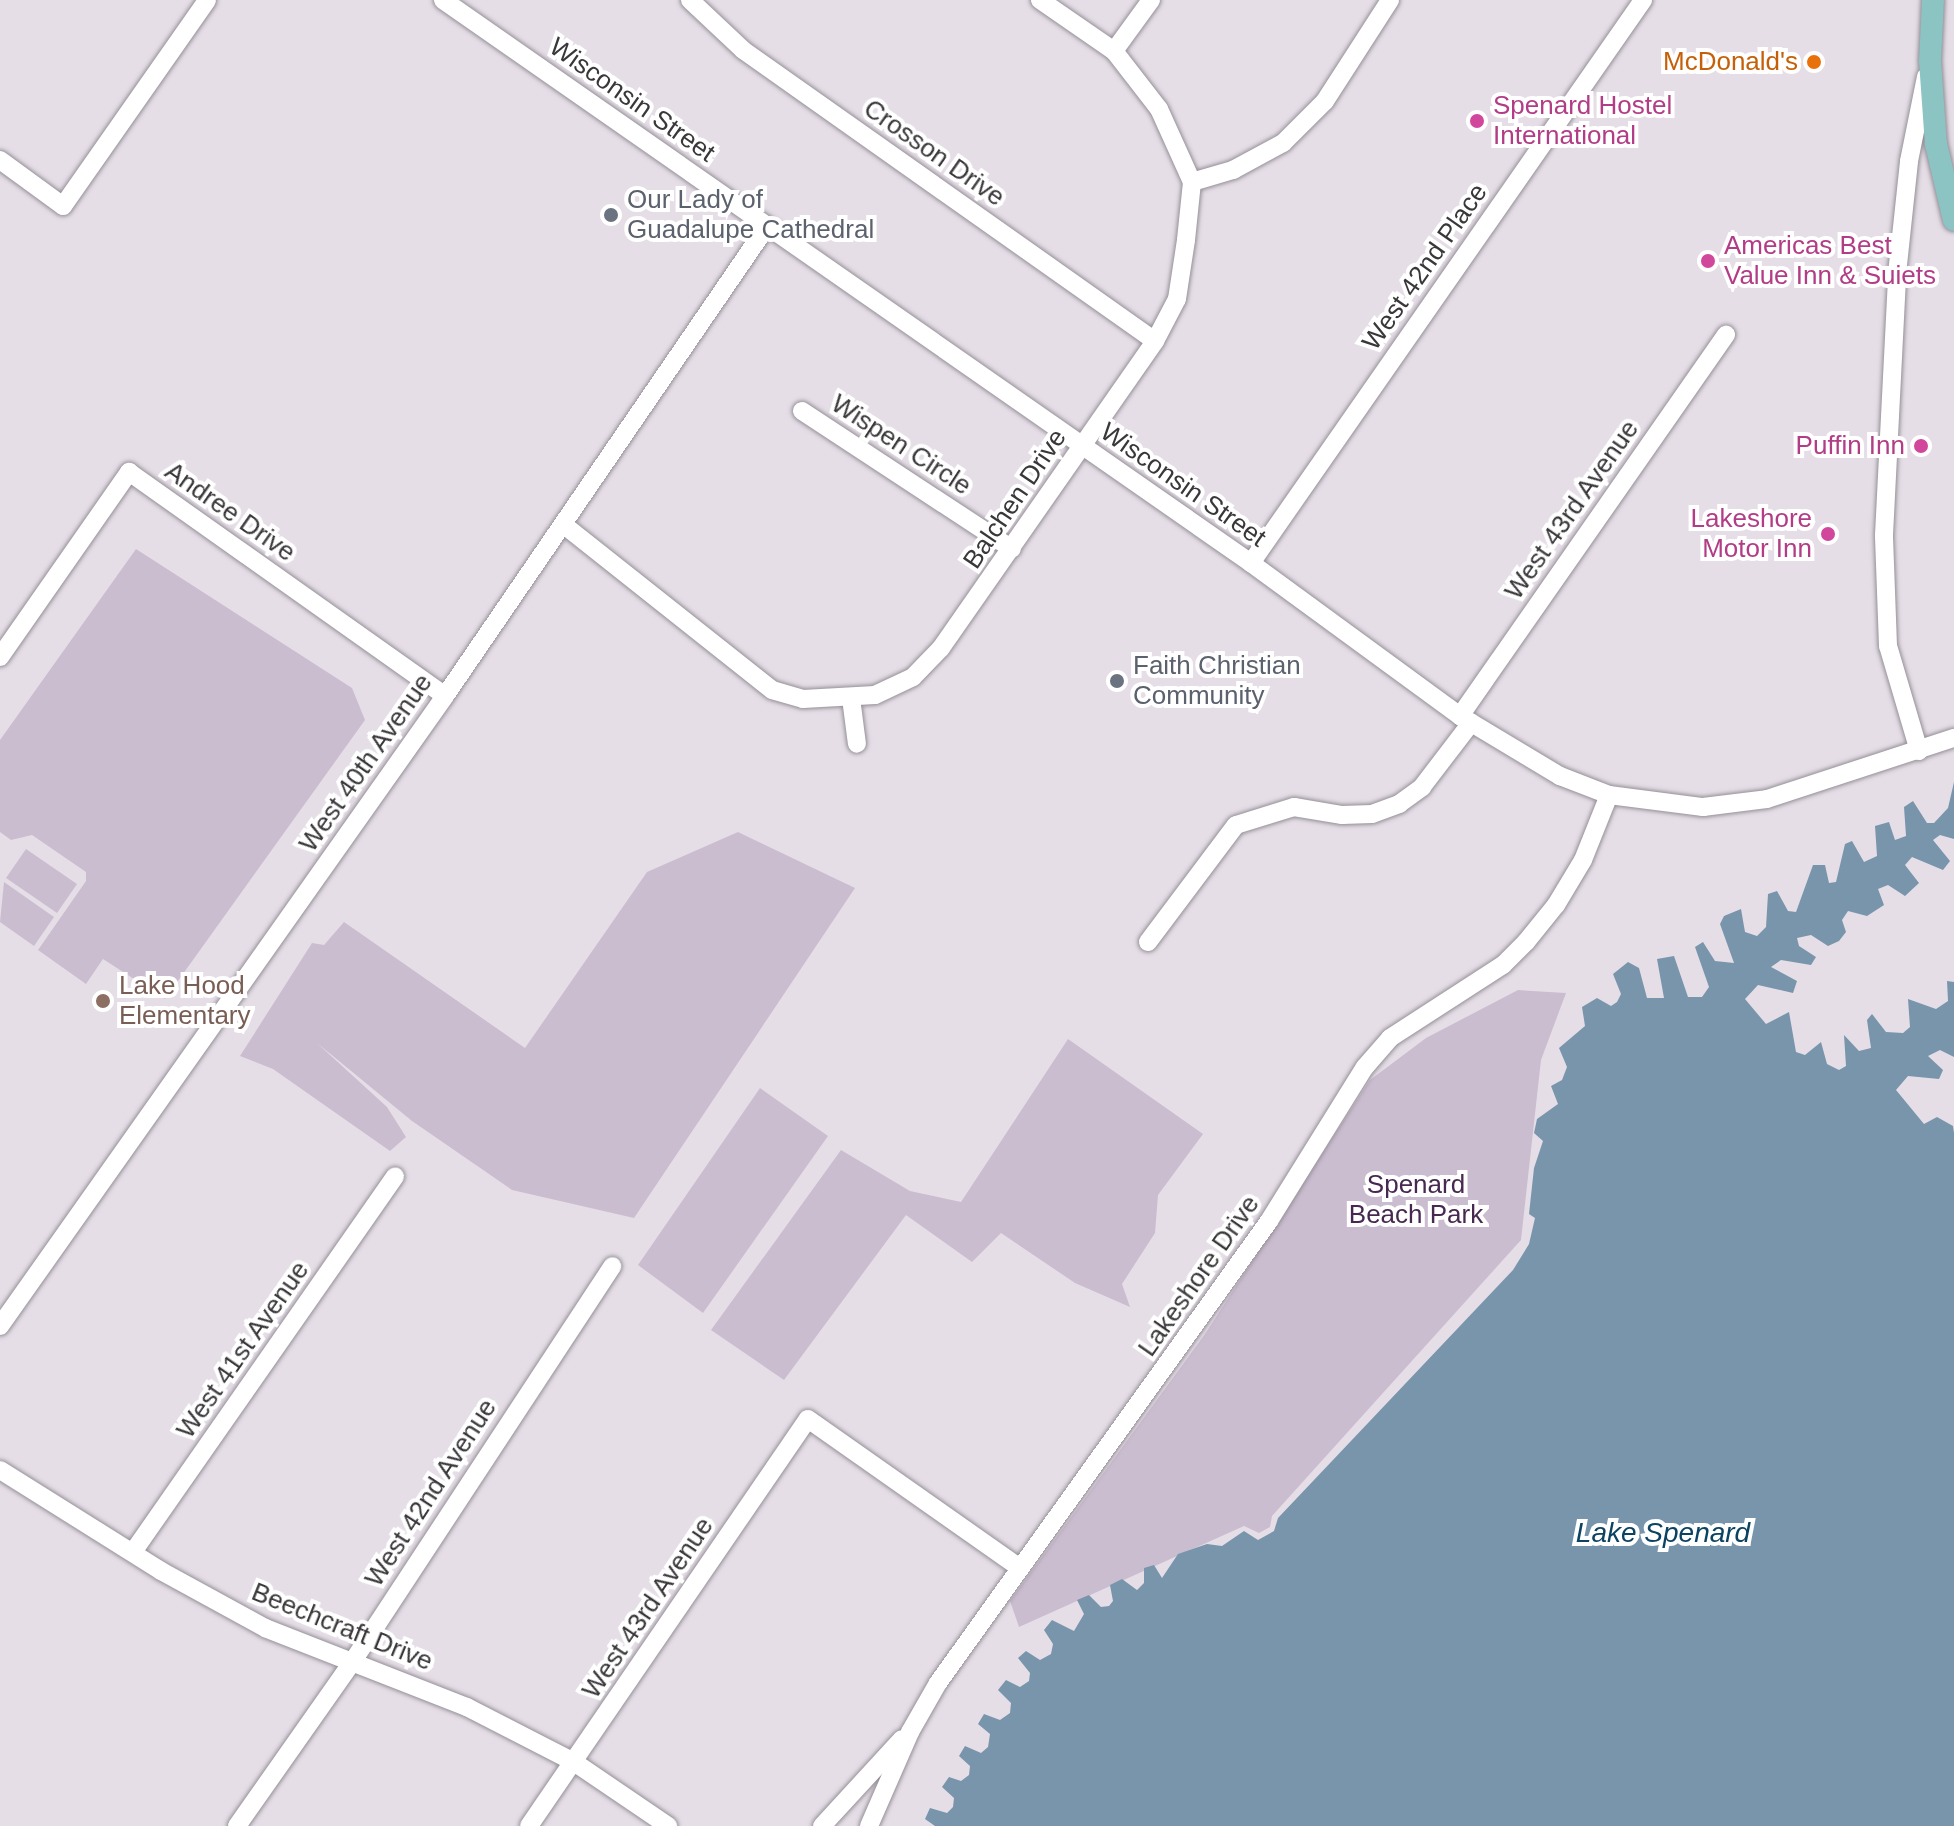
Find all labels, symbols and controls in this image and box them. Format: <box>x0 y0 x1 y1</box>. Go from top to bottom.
street label: Wisconsin Street <box>543 31 721 169</box>
place label: McDonald's <box>1663 46 1798 78</box>
marker: McDonald's <box>1805 53 1823 71</box>
place label: Spenard Hostel International <box>1493 90 1672 152</box>
street label: Crosson Drive <box>858 93 1010 213</box>
marker: Spenard Hostel International <box>1468 112 1486 130</box>
street label: West 42nd Place <box>1356 178 1494 356</box>
place label: Our Lady of Guadalupe Cathedral <box>627 184 874 246</box>
marker: Our Lady of Guadalupe Cathedral <box>602 206 620 224</box>
place label: Americas Best Value Inn & Suiets <box>1724 230 1936 292</box>
marker: Americas Best Value Inn & Suiets <box>1699 252 1717 270</box>
street label: Wispen Circle <box>825 388 977 502</box>
street label: West 43rd Avenue <box>1498 414 1646 606</box>
street label: Wisconsin Street <box>1094 416 1272 554</box>
street label: Balchen Drive <box>957 423 1073 575</box>
place label: Puffin Inn <box>1796 430 1905 462</box>
marker: Puffin Inn <box>1912 437 1930 455</box>
street label: Andree Drive <box>159 456 301 568</box>
place label: Lakeshore Motor Inn <box>1691 503 1812 564</box>
marker: Lakeshore Motor Inn <box>1819 525 1837 543</box>
place label: Faith Christian Community <box>1133 650 1301 712</box>
street label: West 40th Avenue <box>293 667 439 859</box>
marker: Faith Christian Community <box>1108 672 1126 690</box>
place label: Lake Hood Elementary <box>119 970 250 1032</box>
marker: Lake Hood Elementary <box>94 992 112 1010</box>
park label: Spenard Beach Park <box>1349 1169 1483 1230</box>
street label: Lakeshore Drive <box>1132 1190 1266 1362</box>
street label: West 41st Avenue <box>170 1255 316 1445</box>
street label: West 42nd Avenue <box>358 1393 504 1593</box>
street label: West 43rd Avenue <box>576 1511 720 1705</box>
water label: Lake Spenard <box>1576 1516 1750 1550</box>
street label: Beechcraft Drive <box>247 1577 437 1677</box>

